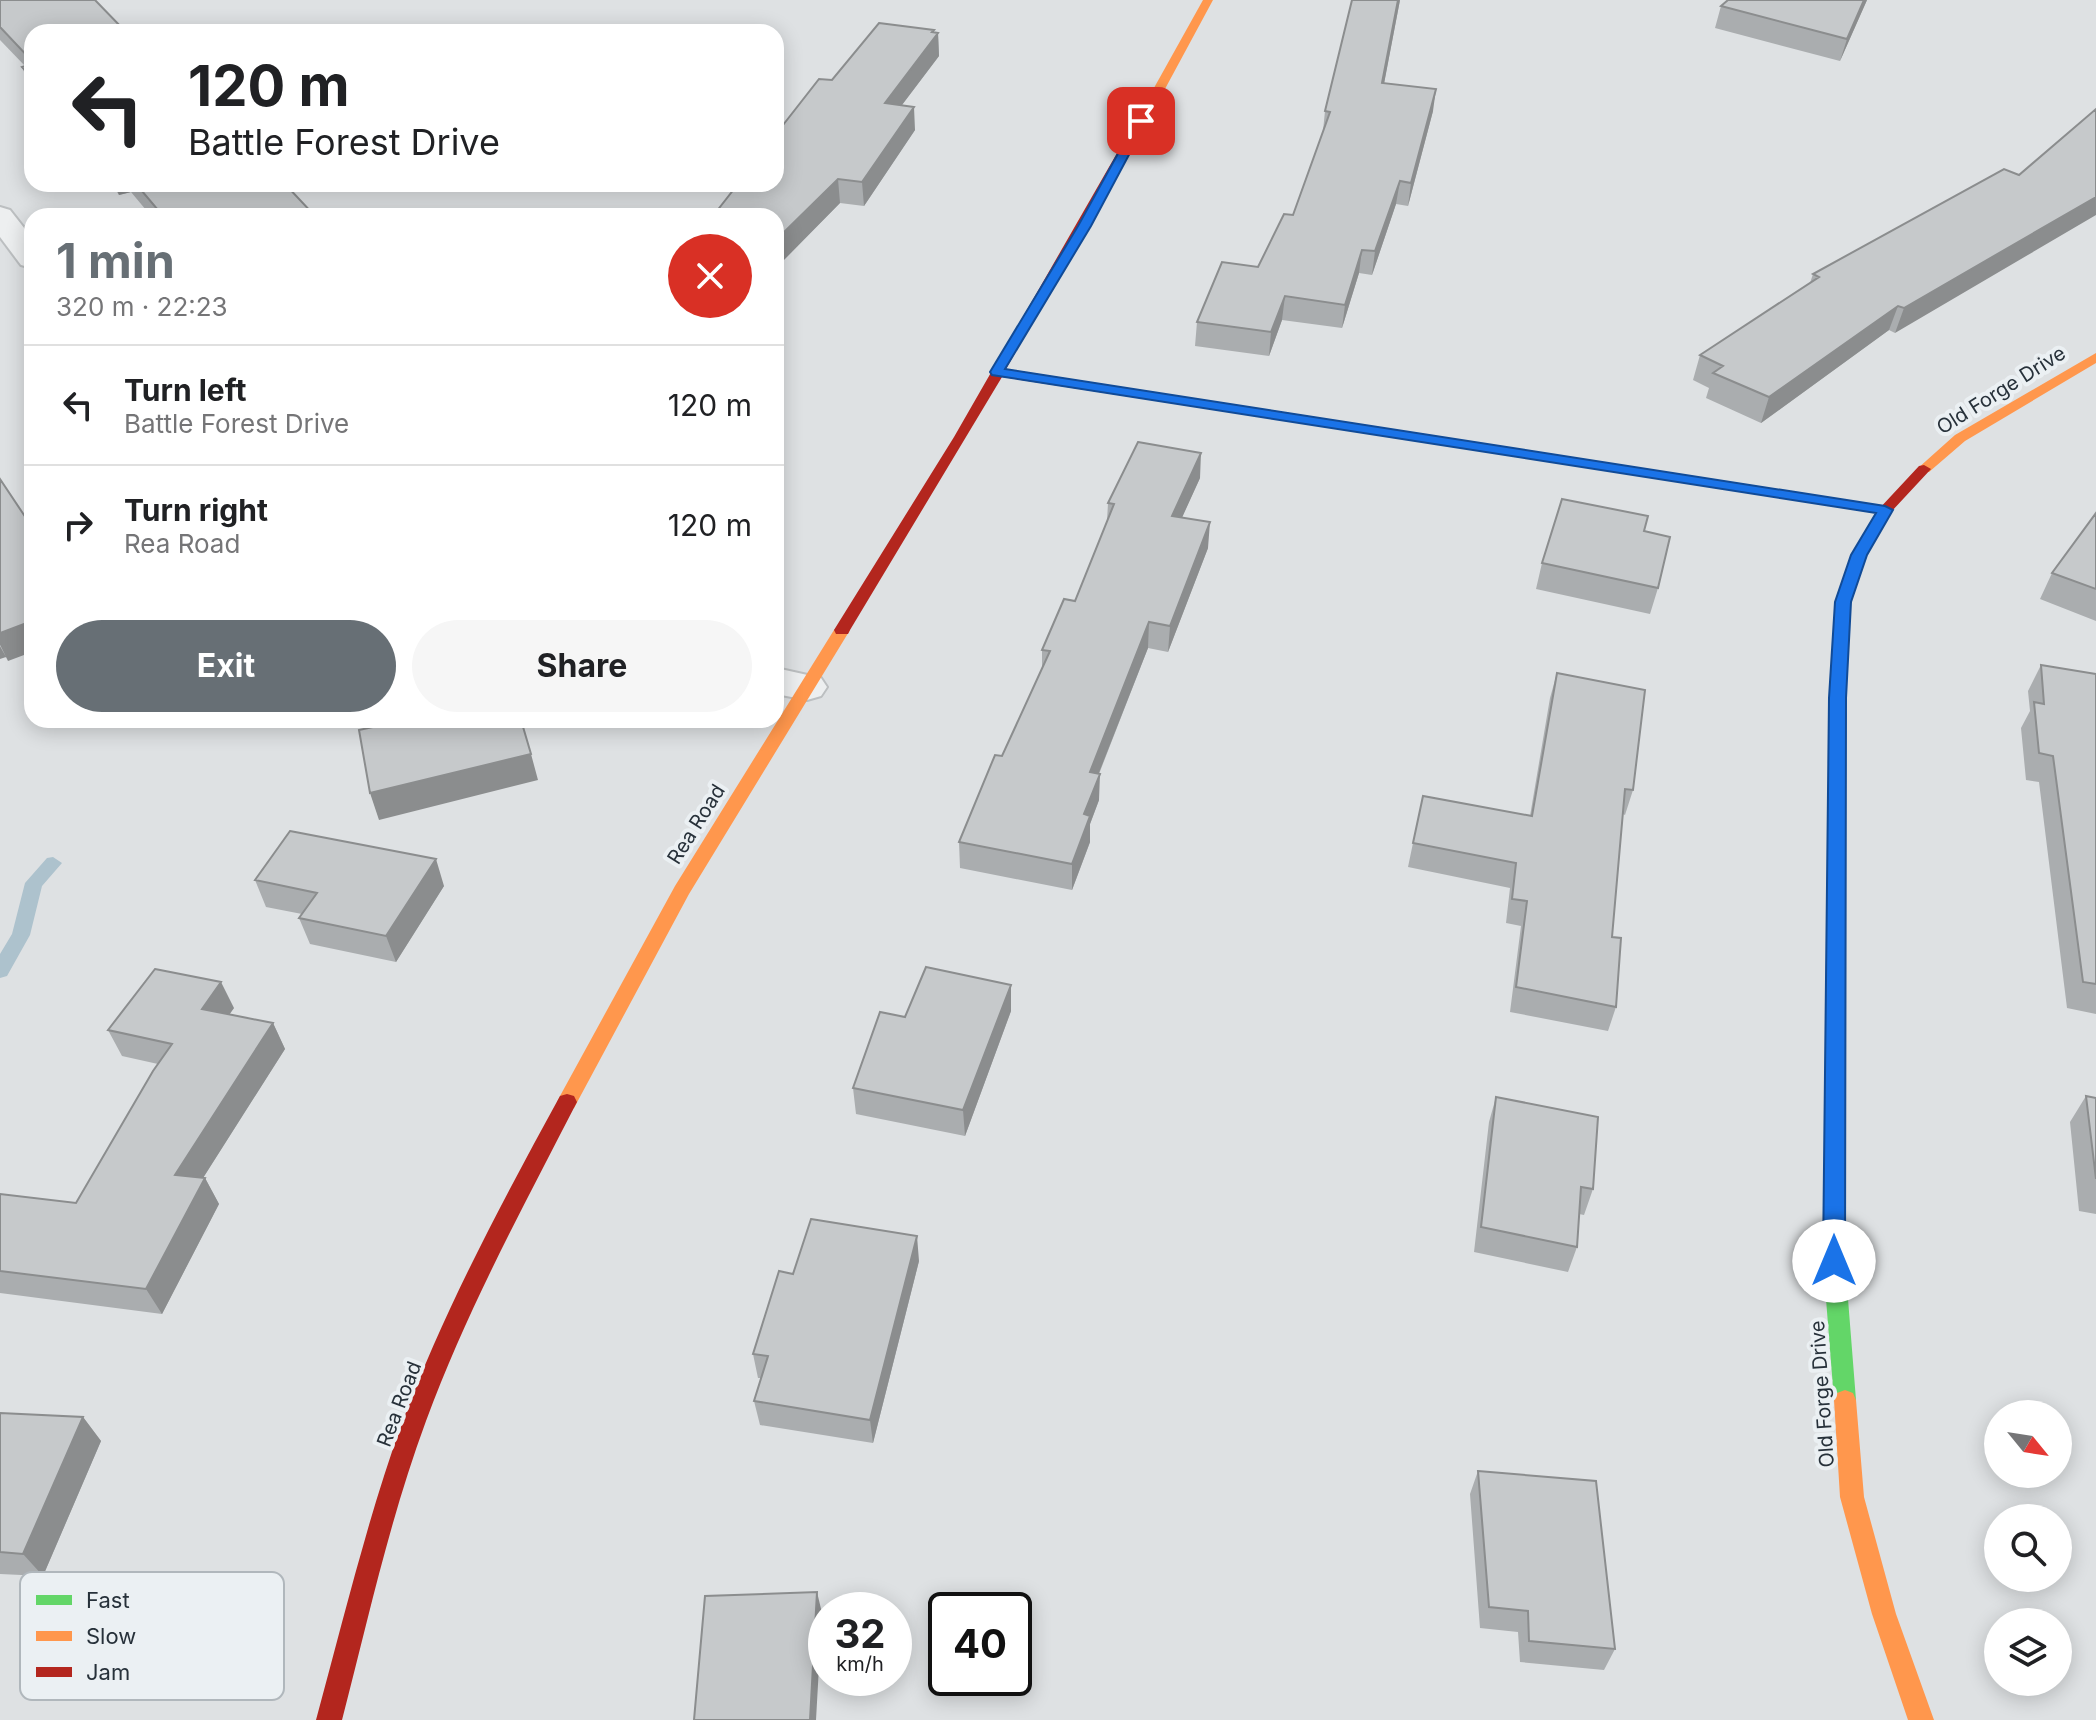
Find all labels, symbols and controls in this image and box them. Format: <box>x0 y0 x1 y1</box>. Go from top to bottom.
text: 120 m <box>188 52 350 120</box>
icon: left <box>56 56 160 160</box>
pin <box>1107 87 1175 155</box>
icon: arrive <box>1119 99 1163 143</box>
text: Battle Forest Drive <box>188 120 500 164</box>
text: 1 min <box>56 231 175 290</box>
button: close <box>668 234 752 318</box>
text: 320 m · 22:23 <box>56 291 228 322</box>
street label: Old Forge Drive <box>1932 341 2070 439</box>
text: Turn left <box>124 372 246 408</box>
icon: left <box>56 383 100 427</box>
text: 120 m <box>668 387 752 423</box>
text: Battle Forest Drive <box>124 408 349 439</box>
text: Turn right <box>124 492 268 528</box>
icon: right <box>56 503 100 547</box>
text: 120 m <box>668 507 752 543</box>
text: Rea Road <box>124 528 240 559</box>
button: Exit <box>56 620 396 712</box>
button: Share <box>412 620 752 712</box>
street label: Rea Road <box>662 780 730 868</box>
position arrow <box>1792 1219 1876 1303</box>
street label: Old Forge Drive <box>1805 1320 1839 1468</box>
street label: Rea Road <box>372 1358 426 1450</box>
north arrow <box>1984 1400 2072 1488</box>
map controls <box>1984 1400 2072 1696</box>
button: search <box>1984 1504 2072 1592</box>
legend <box>20 1572 284 1700</box>
text: Fast <box>86 1587 130 1613</box>
speed limit sign: 40 <box>928 1592 1032 1696</box>
button: layers <box>1984 1608 2072 1696</box>
text: 32 <box>834 1609 886 1658</box>
text: Slow <box>86 1623 136 1649</box>
text: km/h <box>836 1652 884 1676</box>
text: Jam <box>86 1659 130 1685</box>

